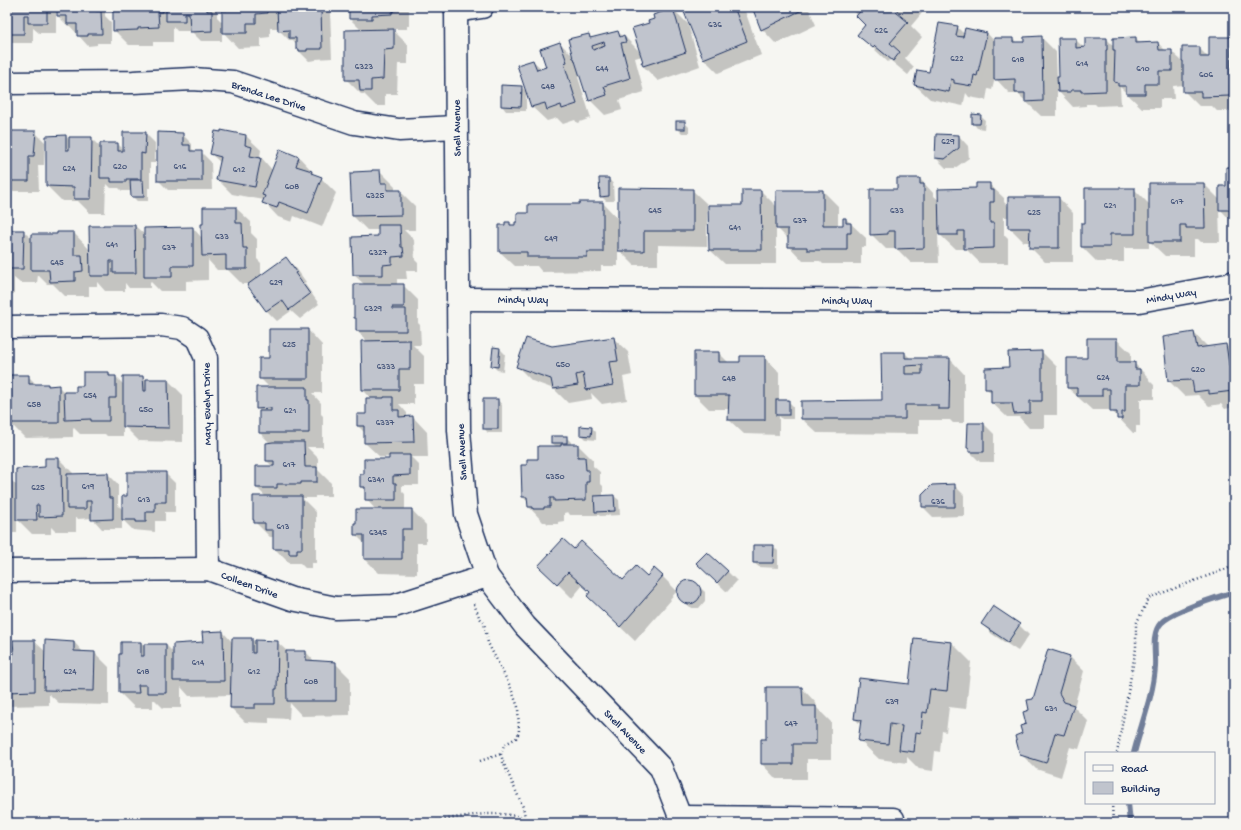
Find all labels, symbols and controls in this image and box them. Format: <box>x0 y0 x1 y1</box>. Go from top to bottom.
house number: 636 <box>708 20 722 31</box>
house number: 626 <box>874 26 888 37</box>
house number: 622 <box>950 54 964 65</box>
house number: 618 <box>1011 55 1025 66</box>
house number: 614 <box>1076 59 1089 70</box>
house number: 6323 <box>355 62 373 73</box>
house number: 644 <box>595 64 609 75</box>
house number: 610 <box>1136 64 1150 75</box>
house number: 606 <box>1199 70 1214 81</box>
street label: Brenda Lee Drive <box>229 79 307 115</box>
house number: 648 <box>541 82 555 93</box>
street label: Snell Avenue <box>452 99 464 156</box>
house number: 629 <box>941 137 955 148</box>
house number: 620 <box>113 162 127 173</box>
house number: 616 <box>174 162 187 173</box>
house number: 624 <box>62 164 76 175</box>
house number: 612 <box>233 165 246 176</box>
house number: 608 <box>285 182 299 193</box>
house number: 6325 <box>366 191 384 202</box>
house number: 617 <box>1171 197 1184 208</box>
house number: 621 <box>1104 201 1117 212</box>
house number: 645 <box>648 206 662 217</box>
house number: 633 <box>890 206 904 217</box>
house number: 625 <box>1027 208 1041 219</box>
house number: 637 <box>793 216 807 227</box>
house number: 641 <box>729 223 742 234</box>
house number: 633 <box>215 232 229 243</box>
house number: 649 <box>544 234 558 245</box>
house number: 641 <box>106 240 119 251</box>
house number: 637 <box>162 243 176 254</box>
house number: 6327 <box>369 248 387 259</box>
house number: 645 <box>50 258 64 269</box>
house number: 629 <box>269 278 283 289</box>
street label: Mindy Way <box>1145 287 1198 307</box>
street label: Mindy Way <box>498 295 549 307</box>
street label: Mindy Way <box>822 296 873 308</box>
house number: 6329 <box>364 304 383 315</box>
house number: 625 <box>282 340 296 351</box>
house number: 650 <box>556 360 570 371</box>
street label: Mary Evelyn Drive <box>201 362 215 445</box>
house number: 6333 <box>377 362 396 373</box>
house number: 620 <box>1191 365 1205 376</box>
house number: 624 <box>1096 373 1110 384</box>
house number: 648 <box>722 374 736 385</box>
house number: 654 <box>83 391 98 402</box>
house number: 658 <box>27 400 41 411</box>
house number: 650 <box>139 405 153 416</box>
house number: 621 <box>284 406 297 417</box>
house number: 6337 <box>376 418 395 429</box>
street label: Snell Avenue <box>456 423 470 480</box>
house number: 617 <box>283 460 296 471</box>
house number: 6350 <box>545 472 565 483</box>
house number: 6341 <box>367 475 385 486</box>
house number: 619 <box>82 482 95 493</box>
house number: 625 <box>31 483 45 494</box>
house number: 613 <box>138 495 151 506</box>
house number: 636 <box>931 497 945 508</box>
house number: 613 <box>277 522 290 533</box>
house number: 6345 <box>369 528 387 539</box>
street label: Colleen Drive <box>219 570 280 602</box>
house number: 614 <box>192 658 205 669</box>
house number: 624 <box>63 667 77 678</box>
house number: 618 <box>136 667 150 678</box>
house number: 612 <box>248 667 261 678</box>
house number: 608 <box>304 677 318 688</box>
house number: 639 <box>885 697 899 708</box>
house number: 631 <box>1045 704 1058 715</box>
street label: Snell Avenue <box>601 708 649 757</box>
house number: 647 <box>784 719 798 730</box>
legend <box>1085 752 1215 804</box>
text: Road <box>1121 763 1148 777</box>
text: Building <box>1120 783 1160 797</box>

